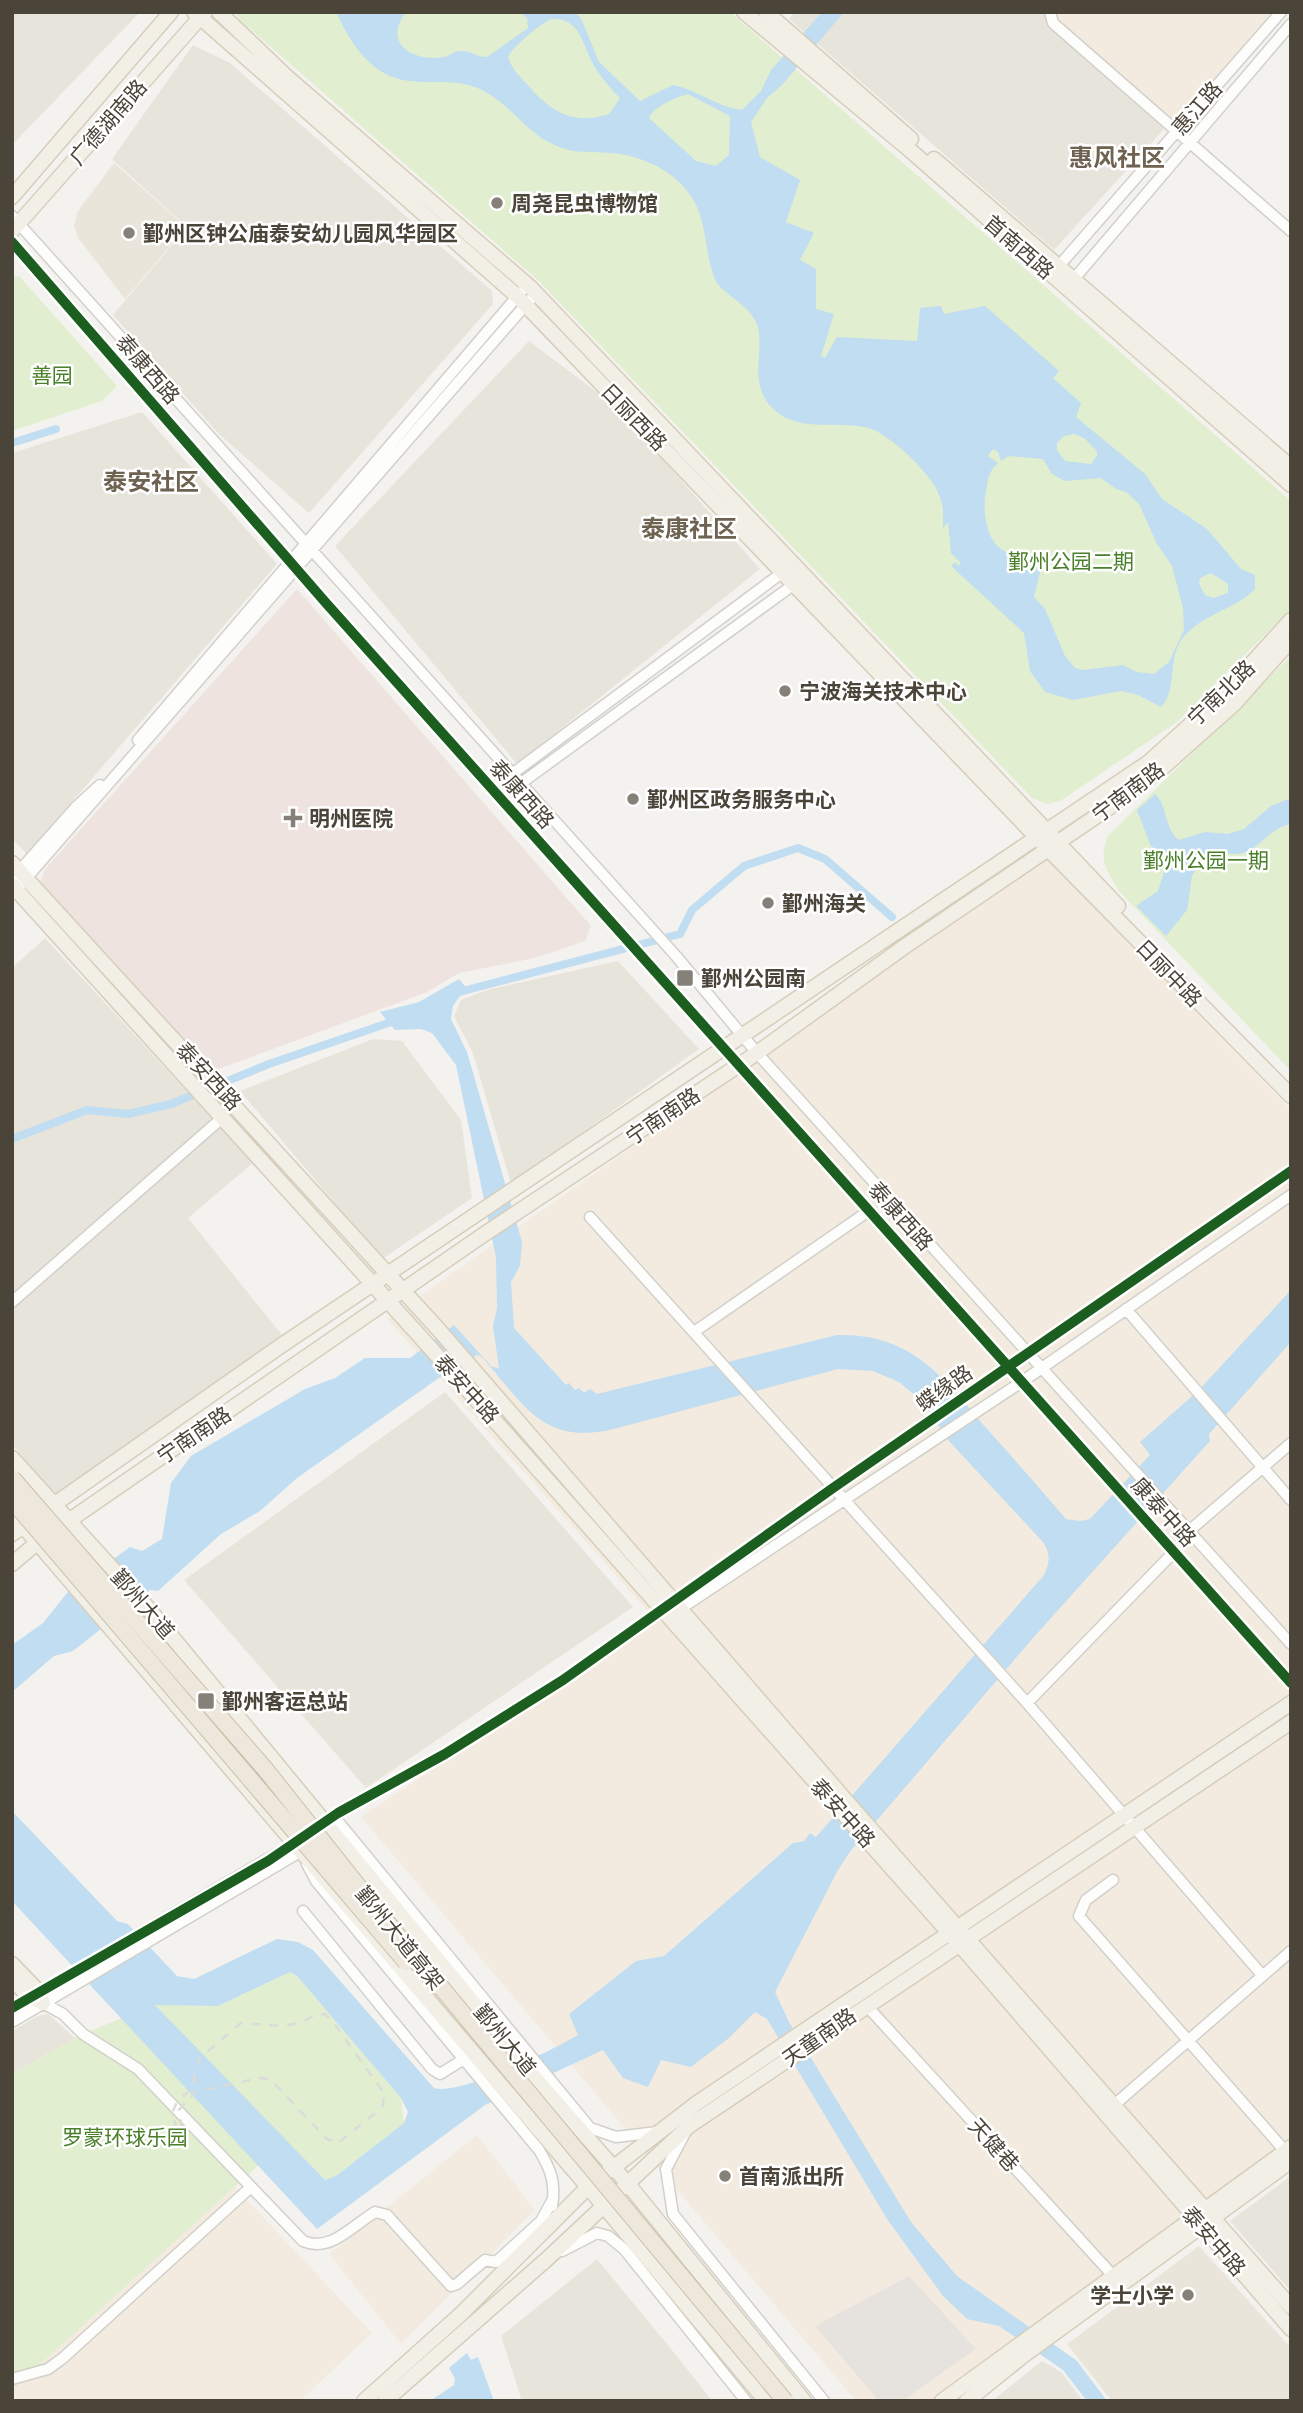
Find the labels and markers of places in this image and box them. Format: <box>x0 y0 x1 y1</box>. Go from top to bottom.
place label: 周尧昆虫博物馆 <box>511 191 658 216</box>
marker: 周尧昆虫博物馆 <box>489 195 505 211</box>
place label: 鄞州区钟公庙泰安幼儿园风华园区 <box>143 221 458 246</box>
marker: 鄞州区钟公庙泰安幼儿园风华园区 <box>121 225 137 241</box>
place label: 宁波海关技术中心 <box>799 679 967 704</box>
marker: 宁波海关技术中心 <box>777 683 793 699</box>
place label: 鄞州区政务服务中心 <box>647 787 836 812</box>
marker: 鄞州区政务服务中心 <box>625 791 641 807</box>
place label: 明州医院 <box>309 806 393 831</box>
marker: 明州医院 <box>283 808 303 828</box>
place label: 鄞州海关 <box>782 891 866 916</box>
marker: 鄞州海关 <box>760 895 776 911</box>
place label: 鄞州公园南 <box>701 966 806 991</box>
marker: 鄞州公园南 <box>675 968 695 988</box>
place label: 鄞州客运总站 <box>222 1689 348 1714</box>
marker: 鄞州客运总站 <box>196 1691 216 1711</box>
place label: 首南派出所 <box>739 2164 844 2189</box>
marker: 首南派出所 <box>717 2168 733 2184</box>
place label: 学士小学 <box>1090 2283 1174 2308</box>
marker: 学士小学 <box>1180 2287 1196 2303</box>

